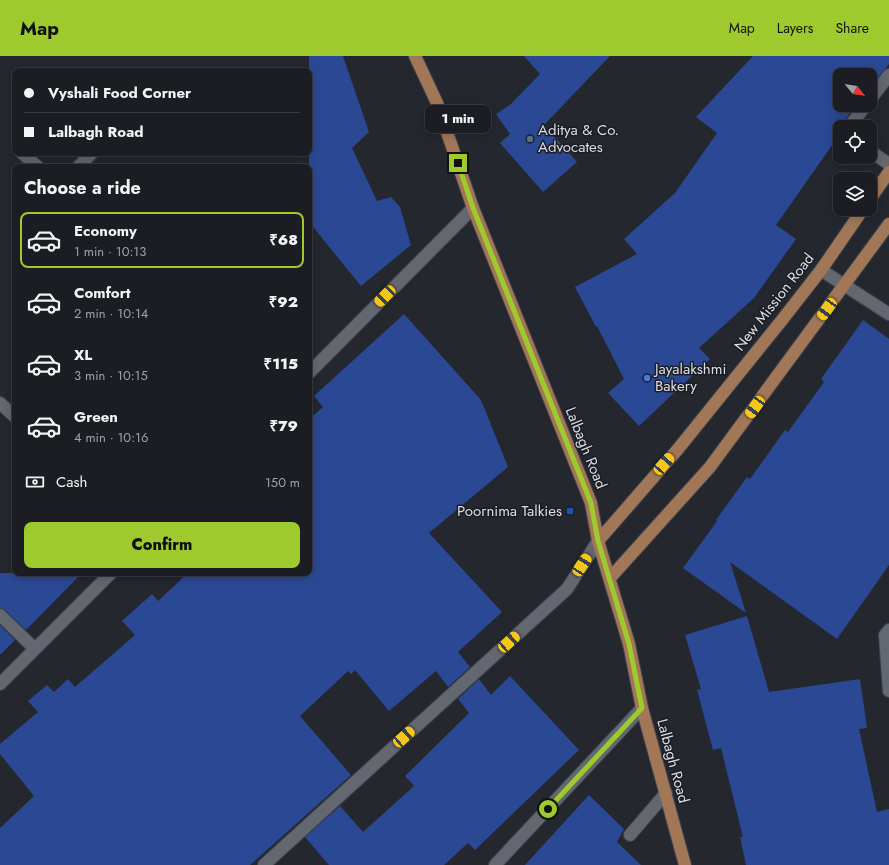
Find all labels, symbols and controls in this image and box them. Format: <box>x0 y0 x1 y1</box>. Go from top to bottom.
text: Map <box>20 15 59 42</box>
text: Map <box>729 18 755 38</box>
text: Layers <box>777 18 813 38</box>
text: Share <box>835 18 869 38</box>
north arrow <box>833 68 877 112</box>
map controls <box>833 68 877 216</box>
text: Vyshali Food Corner <box>48 82 191 104</box>
callout: 1 min <box>425 105 491 133</box>
text: 1 min <box>442 109 474 128</box>
place label: Aditya & Co. Advocates <box>538 119 619 158</box>
button: locate <box>833 120 877 164</box>
text: Lalbagh Road <box>48 121 143 143</box>
marker: Aditya & Co. Advocates <box>525 134 535 144</box>
route end <box>449 154 467 172</box>
button: layers <box>833 172 877 216</box>
text: Choose a ride <box>24 175 141 201</box>
text: Economy <box>74 220 137 242</box>
icon: car <box>26 222 62 258</box>
text: ₹68 <box>269 229 298 251</box>
text: 1 min · 10:13 <box>74 242 146 261</box>
street label: New Mission Road <box>729 248 819 356</box>
text: Comfort <box>74 282 131 304</box>
car <box>372 283 398 309</box>
icon: car <box>26 284 62 320</box>
text: ₹92 <box>269 291 298 313</box>
car <box>815 296 839 322</box>
text: 2 min · 10:14 <box>74 304 148 323</box>
text: XL <box>74 344 92 366</box>
icon: car <box>26 346 62 382</box>
text: ₹115 <box>264 353 298 375</box>
place label: Jayalakshmi Bakery <box>653 358 726 397</box>
text: 3 min · 10:15 <box>74 366 148 385</box>
marker: Jayalakshmi Bakery <box>642 373 652 383</box>
car <box>743 394 767 420</box>
street label: Lalbagh Road <box>560 404 612 492</box>
text: Green <box>74 406 118 428</box>
icon: car <box>26 408 62 444</box>
text: ₹79 <box>270 415 298 437</box>
text: 4 min · 10:16 <box>74 428 148 447</box>
car <box>652 451 676 477</box>
icon: cash <box>24 471 46 493</box>
text: Cash <box>56 471 87 493</box>
text: 150 m <box>265 473 300 492</box>
place label: Poornima Talkies <box>457 500 562 522</box>
marker: Poornima Talkies <box>565 506 575 516</box>
button: Confirm <box>24 522 300 568</box>
car <box>570 552 594 578</box>
car <box>496 630 522 654</box>
street label: Lalbagh Road <box>651 716 695 806</box>
car <box>391 725 417 749</box>
route start <box>539 800 557 818</box>

